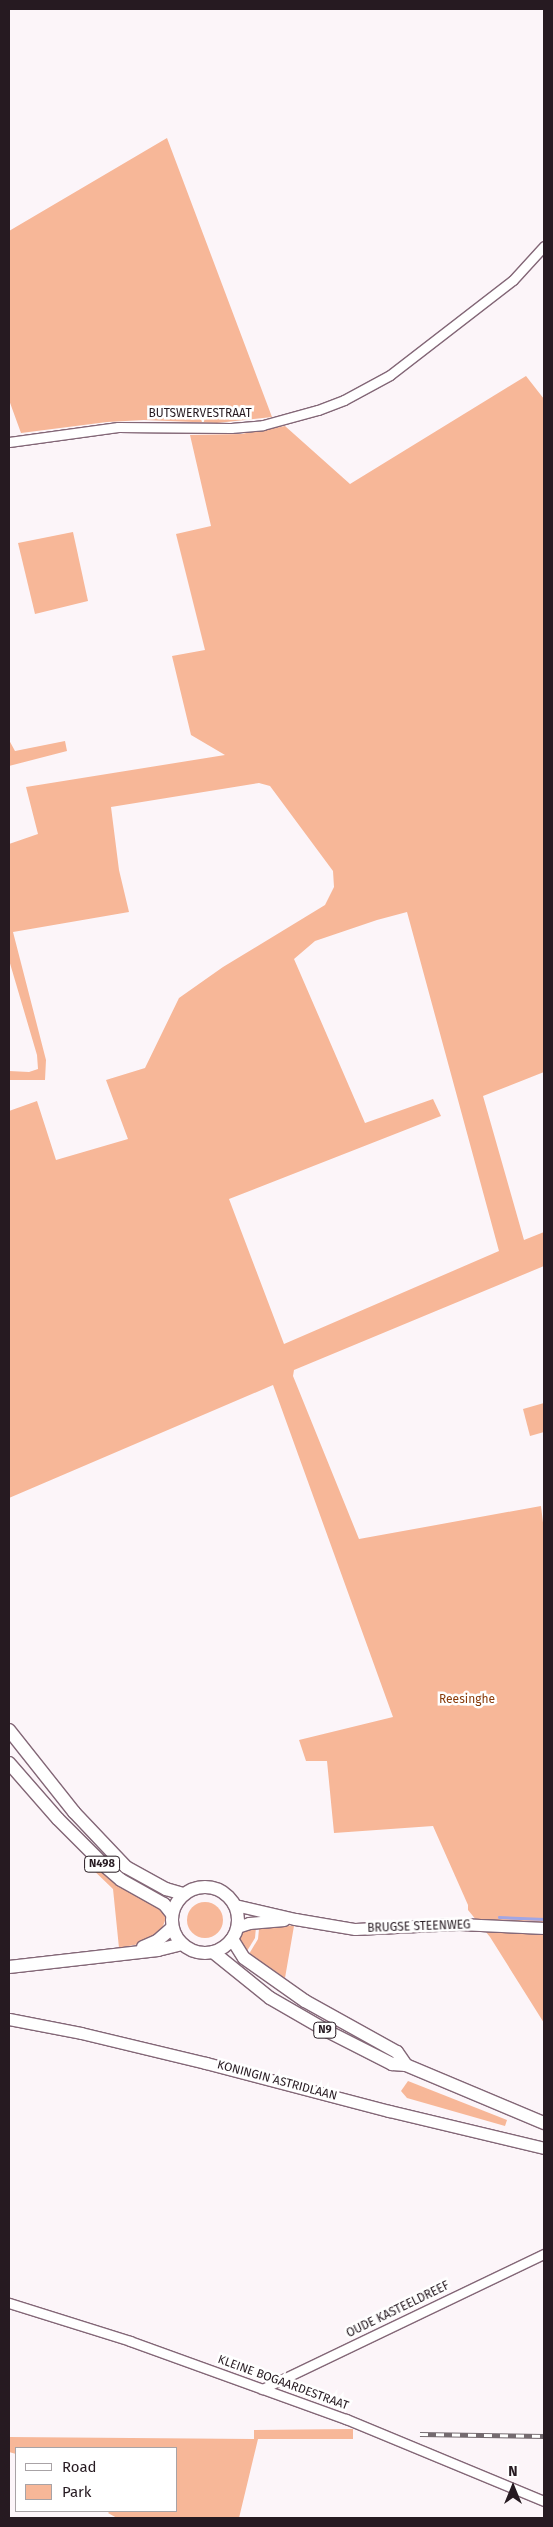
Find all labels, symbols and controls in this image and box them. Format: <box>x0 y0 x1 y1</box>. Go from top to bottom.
street label: BUTSWERVESTRAAT <box>148 407 252 421</box>
park label: Reesinghe <box>439 1693 495 1707</box>
road number: N498 <box>83 1856 121 1872</box>
street label: BRUGSE STEENWEG <box>367 1918 471 1936</box>
road number: N9 <box>312 2022 338 2038</box>
street label: KONINGIN ASTRIDLAAN <box>216 2058 338 2104</box>
street label: OUDE KASTEELDREEF <box>344 2279 452 2341</box>
street label: KLEINE BOGAARDESTRAAT <box>216 2353 350 2413</box>
legend <box>15 2447 178 2512</box>
text: Road <box>62 2458 97 2476</box>
north arrow <box>488 2462 538 2512</box>
text: N <box>508 2463 518 2480</box>
text: Park <box>62 2483 92 2501</box>

